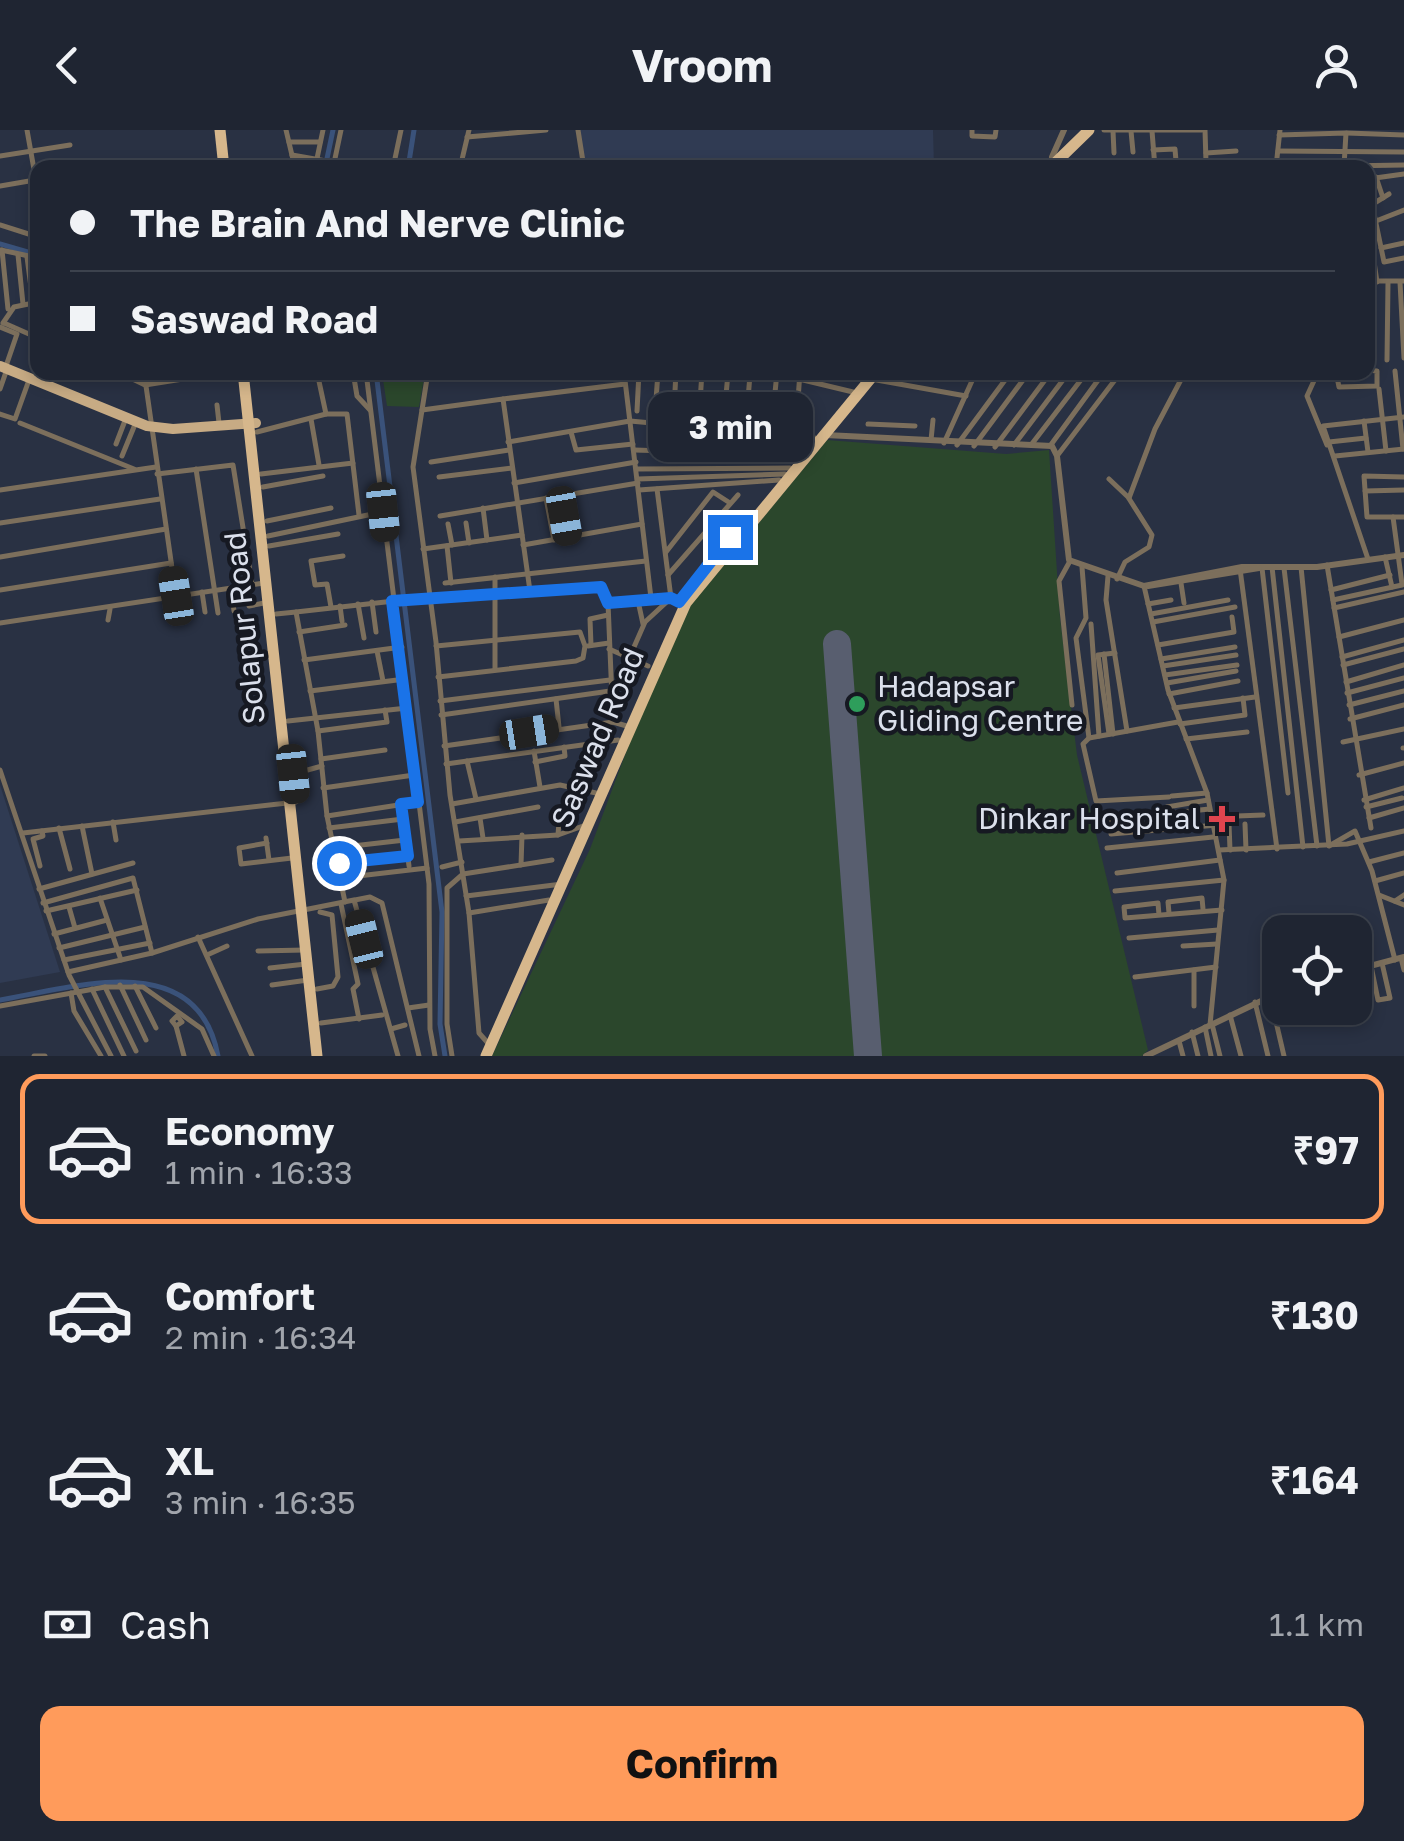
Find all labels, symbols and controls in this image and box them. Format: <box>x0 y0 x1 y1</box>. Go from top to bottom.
icon: back <box>40 38 95 93</box>
text: Vroom <box>632 38 772 92</box>
icon: person <box>1309 38 1364 93</box>
text: The Brain And Nerve Clinic <box>130 200 625 245</box>
text: Saswad Road <box>130 296 378 341</box>
callout: 3 min <box>648 392 812 462</box>
text: 3 min <box>689 408 772 446</box>
car <box>365 481 401 543</box>
car <box>544 484 584 548</box>
route end <box>708 515 753 560</box>
street label: Solapur Road <box>216 530 272 726</box>
car <box>156 564 196 628</box>
street label: Saswad Road <box>543 642 651 833</box>
place label: Hadapsar Gliding Centre <box>877 668 1083 738</box>
marker: Hadapsar Gliding Centre <box>846 693 868 715</box>
car <box>497 712 561 752</box>
car <box>275 743 311 805</box>
place label: Dinkar Hospital <box>978 800 1200 836</box>
marker: Dinkar Hospital <box>1209 806 1235 832</box>
route start <box>317 841 362 886</box>
car <box>342 906 386 972</box>
map controls <box>1262 915 1372 1025</box>
button: locate <box>1262 915 1372 1025</box>
icon: car <box>45 1104 135 1194</box>
text: Economy <box>165 1108 334 1153</box>
text: ₹97 <box>1292 1127 1359 1172</box>
text: 1 min · 16:33 <box>165 1153 353 1191</box>
icon: car <box>45 1269 135 1359</box>
text: Comfort <box>165 1273 315 1318</box>
text: ₹130 <box>1270 1292 1359 1337</box>
text: 2 min · 16:34 <box>165 1318 356 1356</box>
icon: car <box>45 1434 135 1524</box>
text: XL <box>165 1438 214 1483</box>
text: ₹164 <box>1270 1457 1359 1502</box>
text: 3 min · 16:35 <box>165 1483 356 1521</box>
icon: cash <box>40 1597 95 1652</box>
text: Cash <box>120 1602 211 1647</box>
text: 1.1 km <box>1269 1605 1364 1643</box>
button: Confirm <box>40 1706 1364 1821</box>

